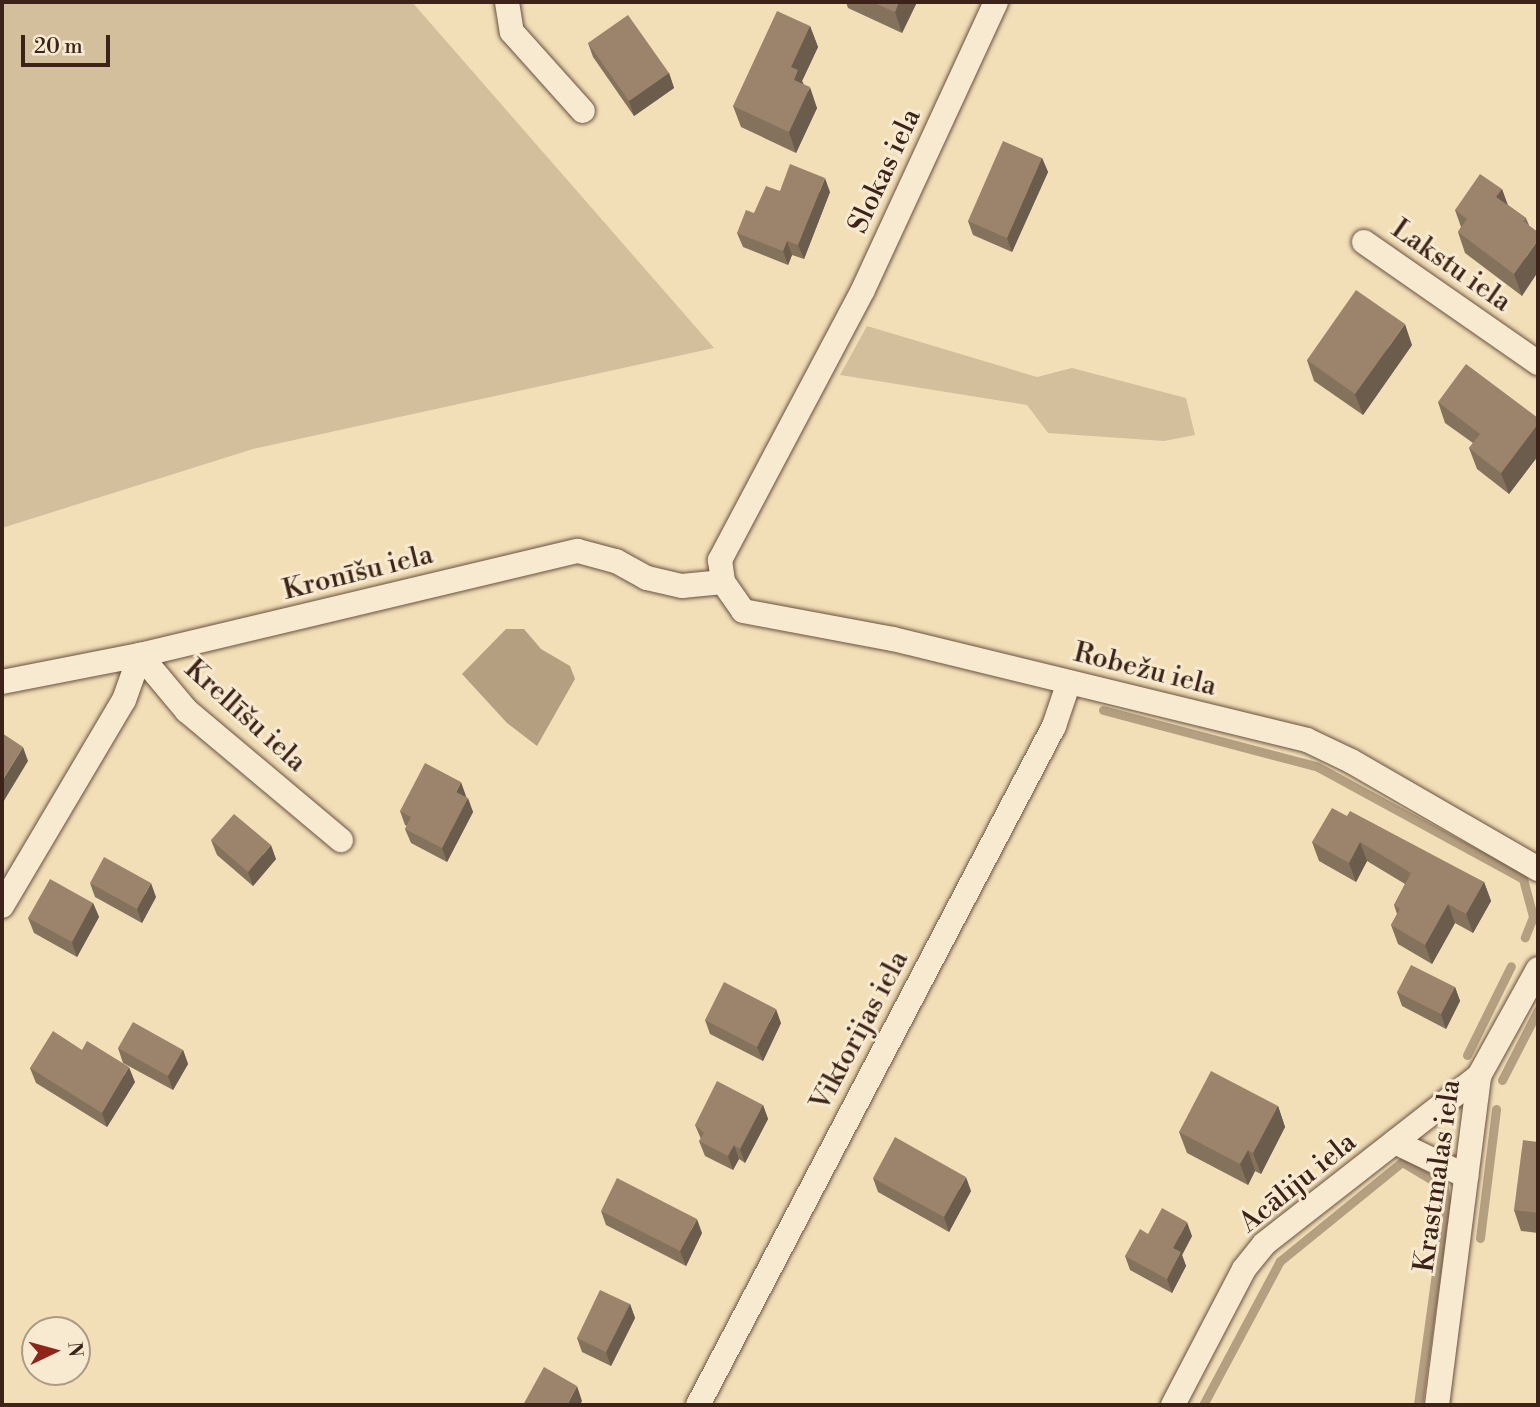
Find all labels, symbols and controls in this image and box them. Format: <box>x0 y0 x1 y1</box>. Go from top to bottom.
scale bar <box>24 21 114 65</box>
text: 20 m <box>34 34 83 60</box>
street label: Slokas iela <box>842 103 928 239</box>
street label: Lakstu iela <box>1385 213 1517 319</box>
street label: Kronīšu iela <box>279 538 437 608</box>
street label: Robežu iela <box>1070 636 1220 704</box>
street label: Krellīšu iela <box>177 653 313 779</box>
street label: Viktorijas iela <box>804 945 916 1117</box>
street label: Krastmalas iela <box>1408 1078 1468 1274</box>
street label: Acāliju iela <box>1233 1126 1363 1240</box>
north arrow <box>21 1316 91 1386</box>
text: N <box>62 1341 88 1358</box>

